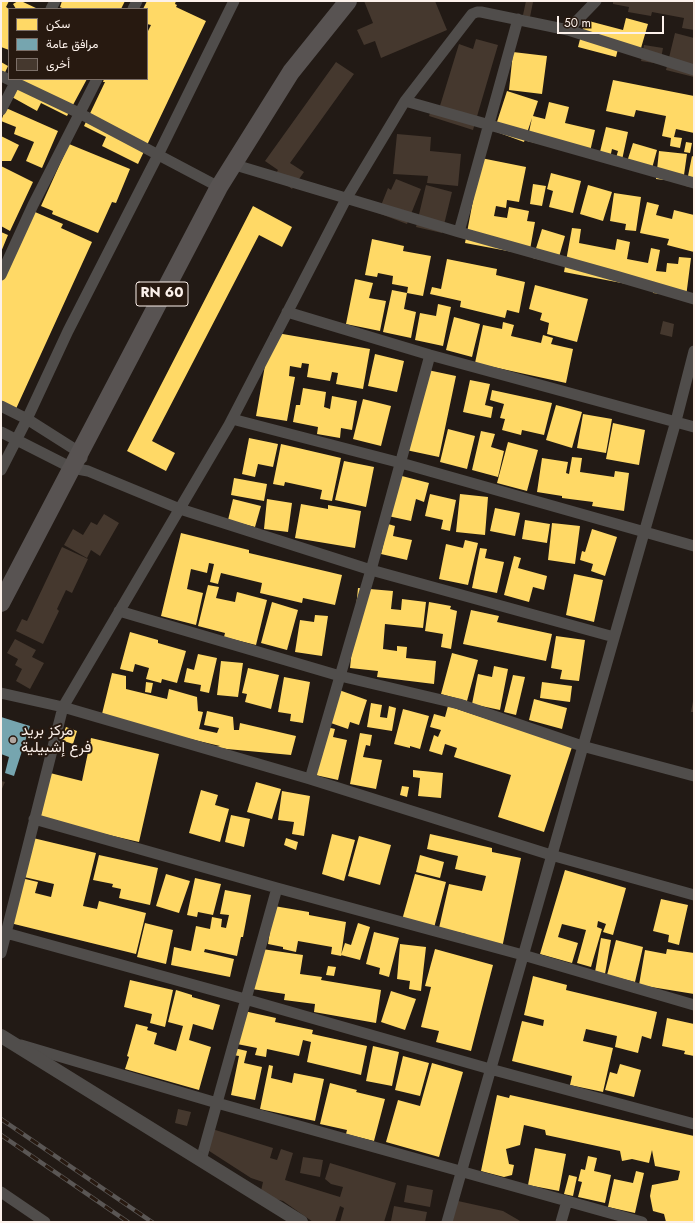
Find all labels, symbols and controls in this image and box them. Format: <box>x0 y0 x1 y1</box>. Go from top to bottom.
legend <box>8 8 148 80</box>
scale bar <box>559 8 666 34</box>
text: 50 m <box>564 14 591 32</box>
text: سكن <box>46 15 70 33</box>
text: مرافق عامة <box>46 35 98 53</box>
text: أخرى <box>46 55 70 73</box>
road number: RN 60 <box>136 282 188 306</box>
place label: مركز بريد فرع إشبيلية <box>21 722 91 757</box>
marker: مركز بريد فرع إشبيلية <box>8 735 18 745</box>

